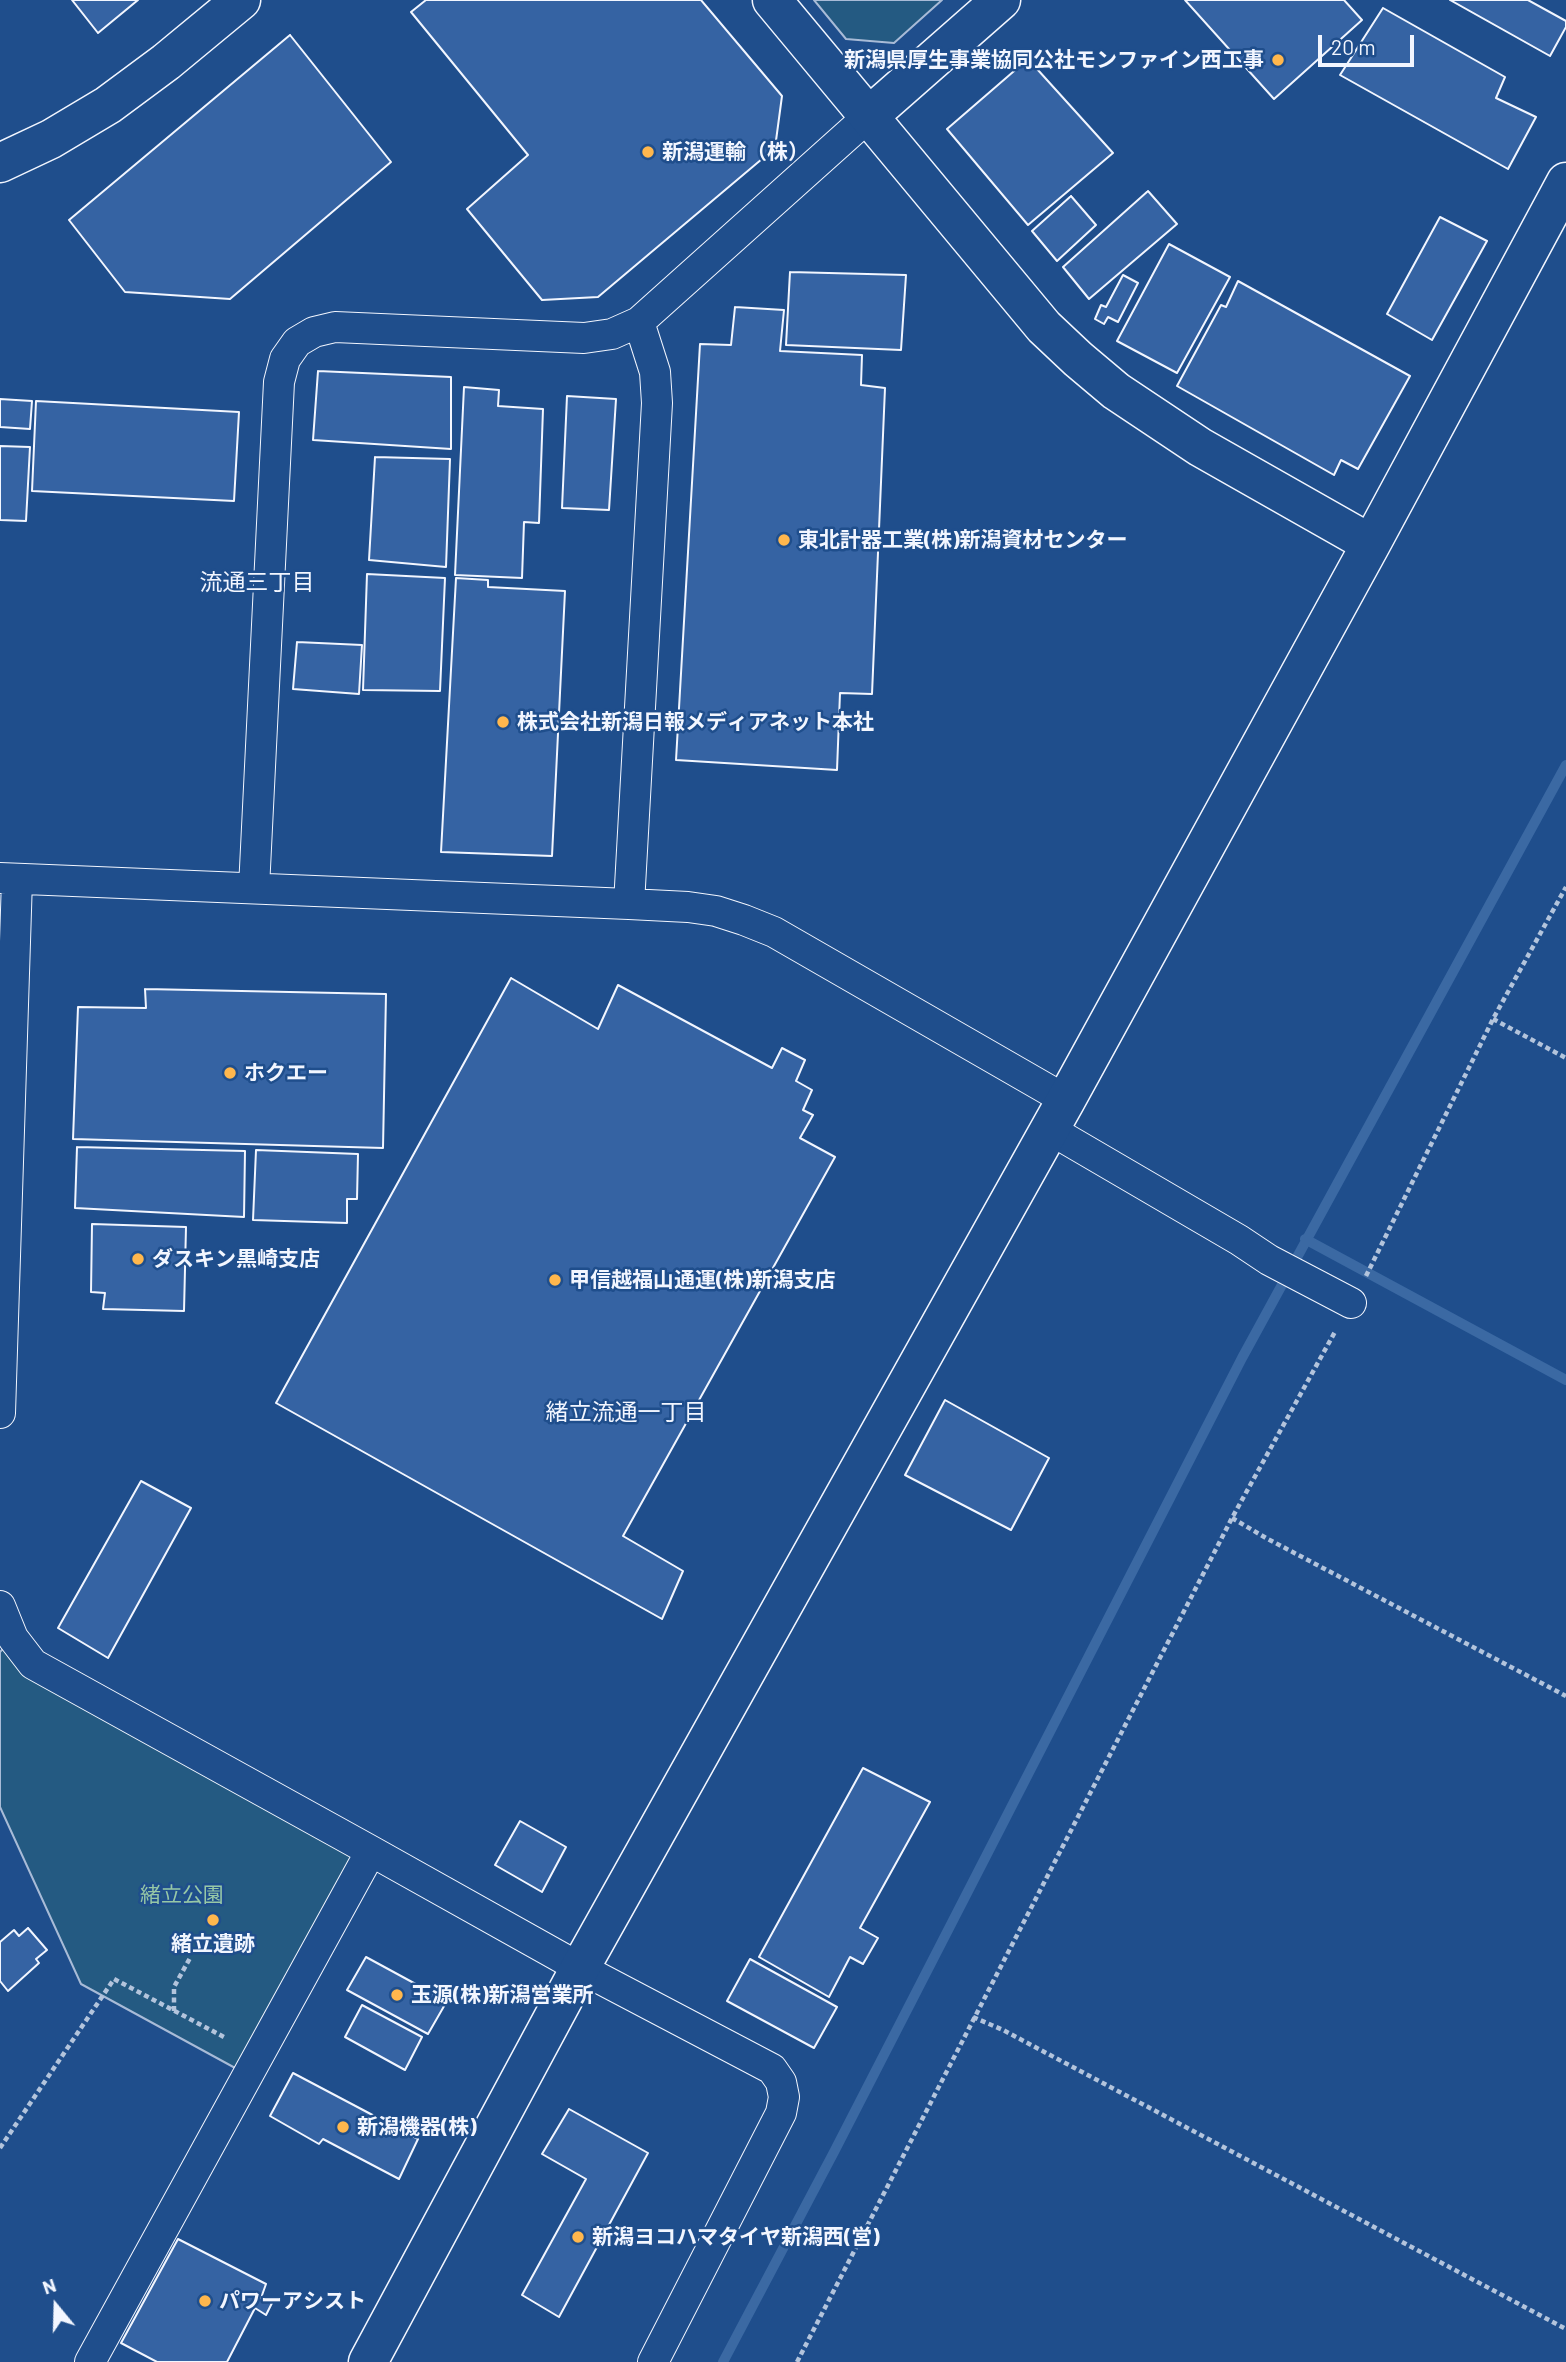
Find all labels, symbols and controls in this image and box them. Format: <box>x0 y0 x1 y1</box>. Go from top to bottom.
scale bar <box>1321 21 1417 65</box>
text: 20 m <box>1331 34 1376 59</box>
place label: 新潟県厚生事業協同公社モンファイン西工事 <box>844 47 1264 73</box>
marker: 新潟県厚生事業協同公社モンファイン西工事 <box>1270 52 1286 68</box>
place label: 新潟運輸（株） <box>662 139 809 165</box>
marker: 新潟運輸（株） <box>640 144 656 160</box>
place label: 東北計器工業(株)新潟資材センター <box>798 527 1128 553</box>
marker: 東北計器工業(株)新潟資材センター <box>776 532 792 548</box>
district label: 流通三丁目 <box>200 568 314 596</box>
place label: 株式会社新潟日報メディアネット本社 <box>517 709 874 735</box>
marker: 株式会社新潟日報メディアネット本社 <box>495 714 511 730</box>
place label: ホクエー <box>244 1060 328 1086</box>
marker: ホクエー <box>222 1065 238 1081</box>
place label: ダスキン黒崎支店 <box>152 1246 320 1272</box>
marker: ダスキン黒崎支店 <box>130 1251 146 1267</box>
place label: 甲信越福山通運(株)新潟支店 <box>569 1267 836 1293</box>
marker: 甲信越福山通運(株)新潟支店 <box>547 1272 563 1288</box>
district label: 緒立流通一丁目 <box>546 1398 706 1426</box>
park label: 緒立公園 <box>140 1882 224 1908</box>
marker: 緒立遺跡 <box>205 1912 221 1928</box>
place label: 緒立遺跡 <box>171 1931 255 1957</box>
place label: 玉源(株)新潟営業所 <box>411 1982 594 2008</box>
marker: 玉源(株)新潟営業所 <box>389 1987 405 2003</box>
place label: 新潟機器(株) <box>357 2114 477 2140</box>
marker: 新潟機器(株) <box>335 2119 351 2135</box>
place label: 新潟ヨコハマタイヤ新潟西(営) <box>592 2224 880 2250</box>
marker: 新潟ヨコハマタイヤ新潟西(営) <box>570 2229 586 2245</box>
north arrow <box>21 2271 91 2341</box>
text: N <box>39 2273 59 2299</box>
place label: パワーアシスト <box>219 2288 366 2314</box>
marker: パワーアシスト <box>197 2293 213 2309</box>

